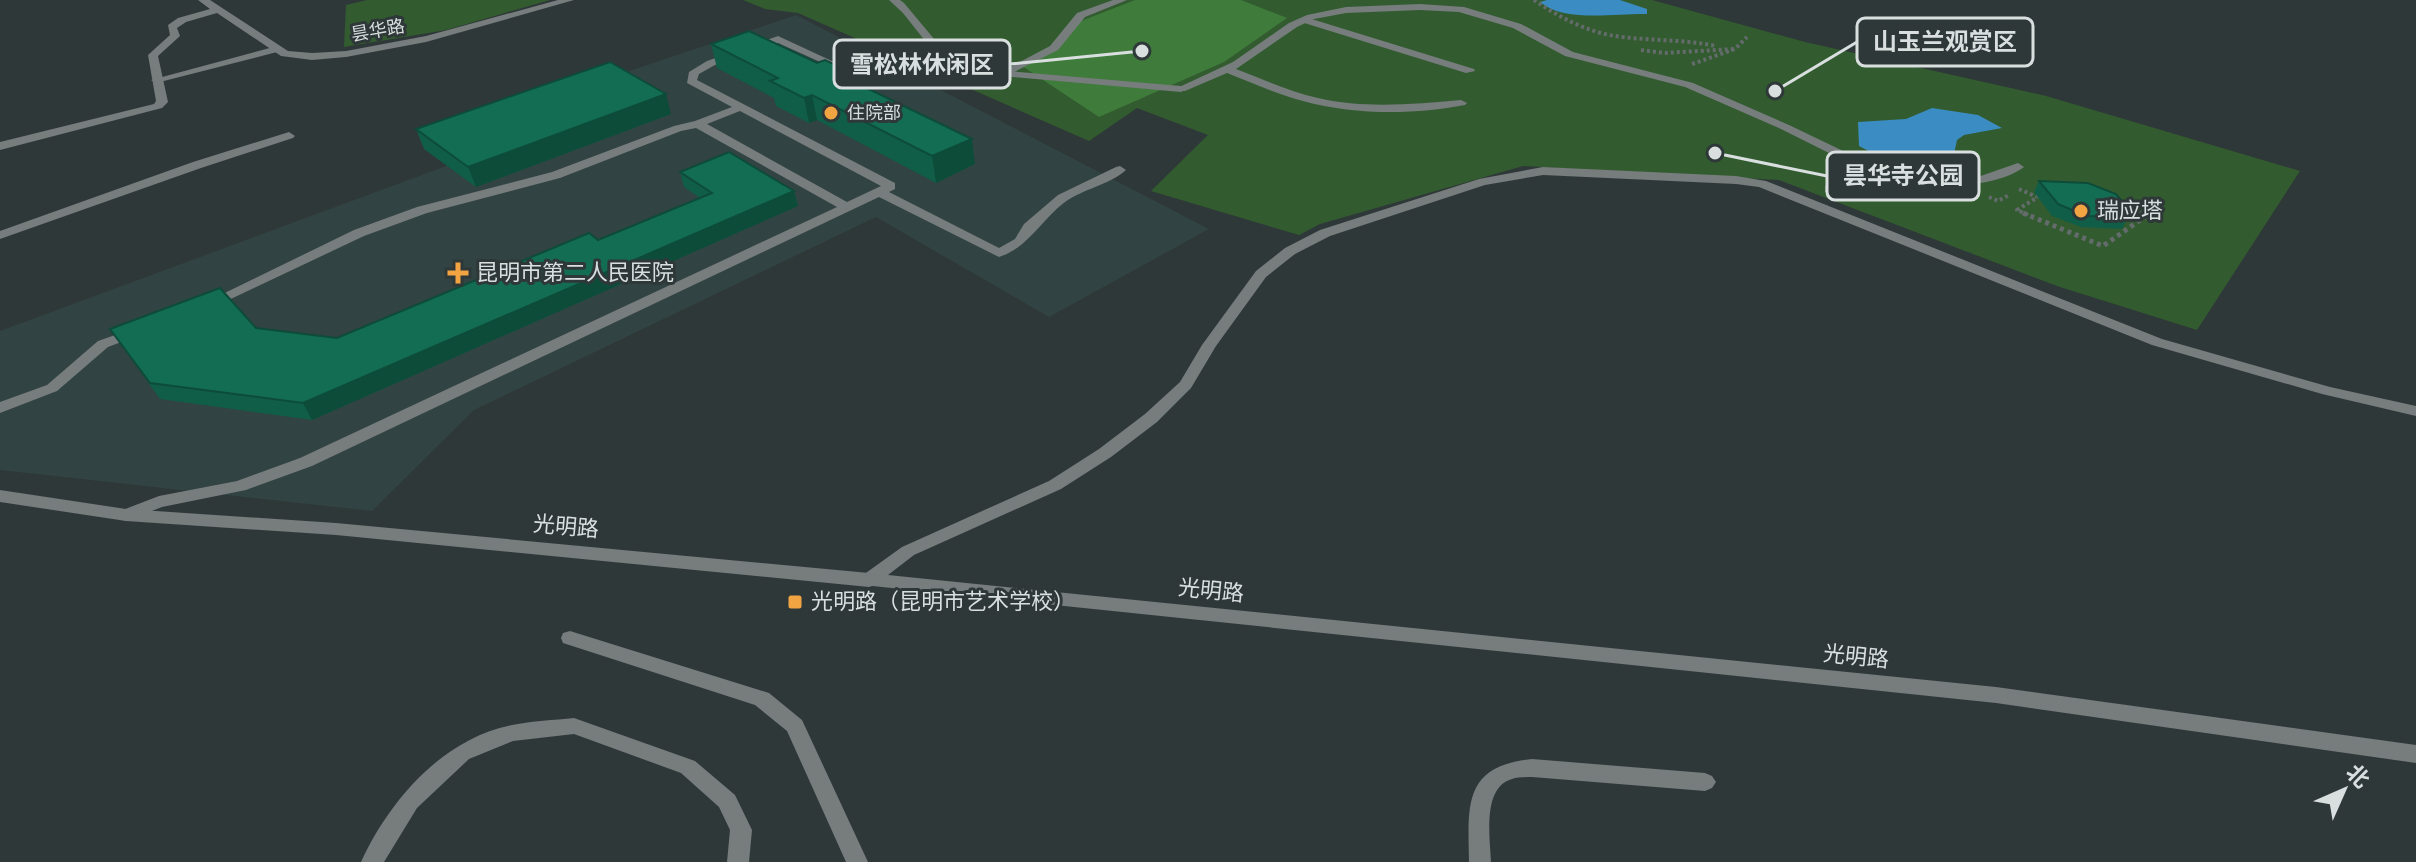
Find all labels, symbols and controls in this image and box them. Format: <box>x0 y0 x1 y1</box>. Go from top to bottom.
street label: 昙华路 <box>349 14 407 48</box>
callout: 山玉兰观赏区 <box>1857 18 2033 66</box>
text: 山玉兰观赏区 <box>1873 25 2017 60</box>
callout: 雪松林休闲区 <box>834 40 1010 88</box>
text: 雪松林休闲区 <box>850 48 994 83</box>
place label: 住院部 <box>847 101 901 126</box>
marker: 住院部 <box>822 104 840 122</box>
callout: 昙华寺公园 <box>1827 152 1979 200</box>
text: 昙华寺公园 <box>1843 159 1963 194</box>
place label: 瑞应塔 <box>2097 195 2163 227</box>
marker: 瑞应塔 <box>2072 202 2090 220</box>
place label: 昆明市第二人民医院 <box>476 257 674 289</box>
marker: 昆明市第二人民医院 <box>447 262 469 284</box>
street label: 光明路 <box>532 508 600 546</box>
street label: 光明路 <box>1177 572 1245 610</box>
place label: 光明路（昆明市艺术学校） <box>811 586 1075 618</box>
marker: 光明路（昆明市艺术学校） <box>786 593 804 611</box>
street label: 光明路 <box>1822 638 1890 676</box>
north arrow <box>2304 750 2384 830</box>
text: 北 <box>2338 757 2377 796</box>

